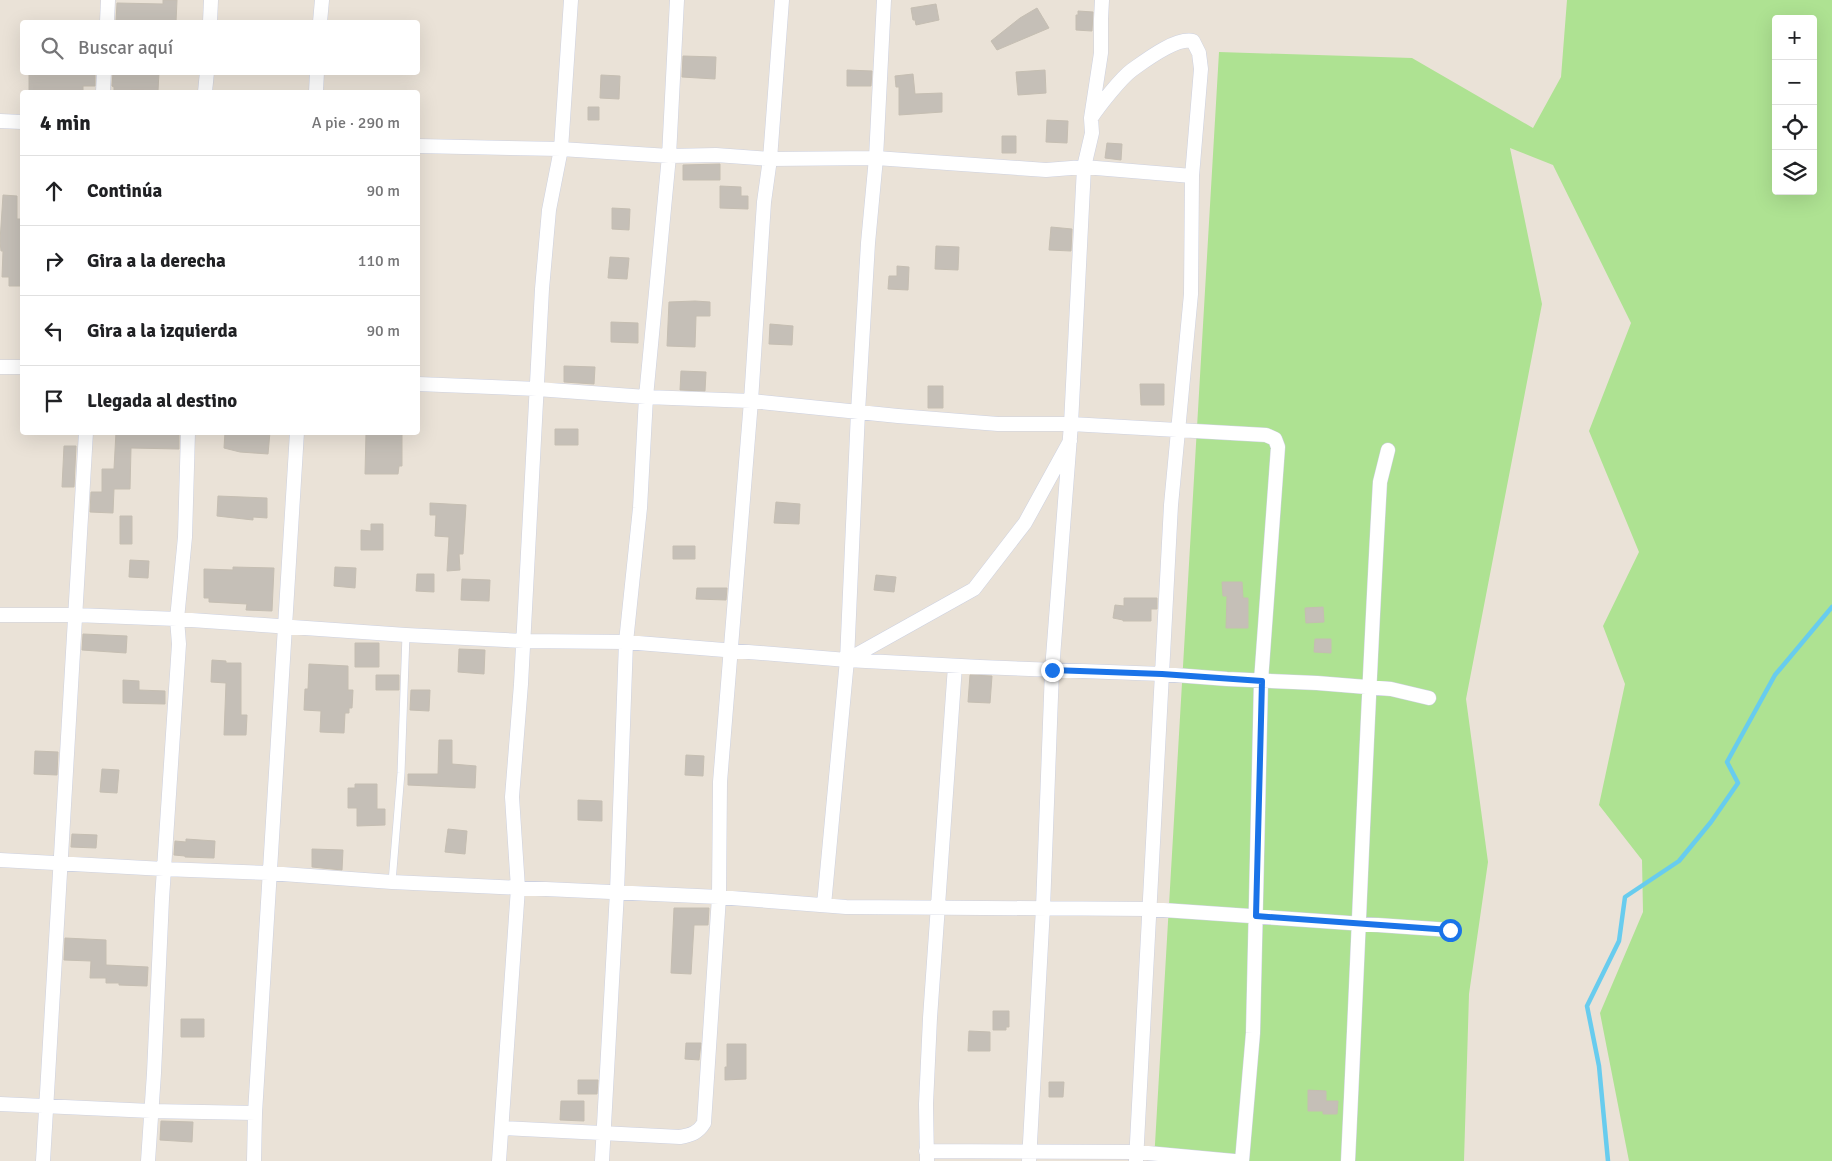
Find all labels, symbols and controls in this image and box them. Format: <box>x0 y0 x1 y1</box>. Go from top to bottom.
map controls <box>1772 15 1817 195</box>
button: + <box>1772 15 1817 60</box>
search box <box>20 20 420 75</box>
icon: search <box>38 34 66 62</box>
text: Buscar aquí <box>78 36 173 60</box>
button: − <box>1772 60 1817 105</box>
button: locate <box>1772 105 1817 150</box>
text: 4 min <box>40 110 91 136</box>
text: A pie · 290 m <box>312 113 400 133</box>
button: layers <box>1772 150 1817 195</box>
icon: ahead <box>40 177 68 205</box>
text: Continúa <box>87 179 162 203</box>
text: 90 m <box>366 181 400 201</box>
icon: right <box>40 247 68 275</box>
text: Gira a la derecha <box>87 249 226 273</box>
text: 110 m <box>358 251 400 271</box>
icon: left <box>40 317 68 345</box>
text: Gira a la izquierda <box>87 319 237 343</box>
text: 90 m <box>366 321 400 341</box>
icon: arrive <box>40 387 68 415</box>
text: Llegada al destino <box>87 389 237 413</box>
route end <box>1041 659 1064 682</box>
route start <box>1439 919 1462 942</box>

